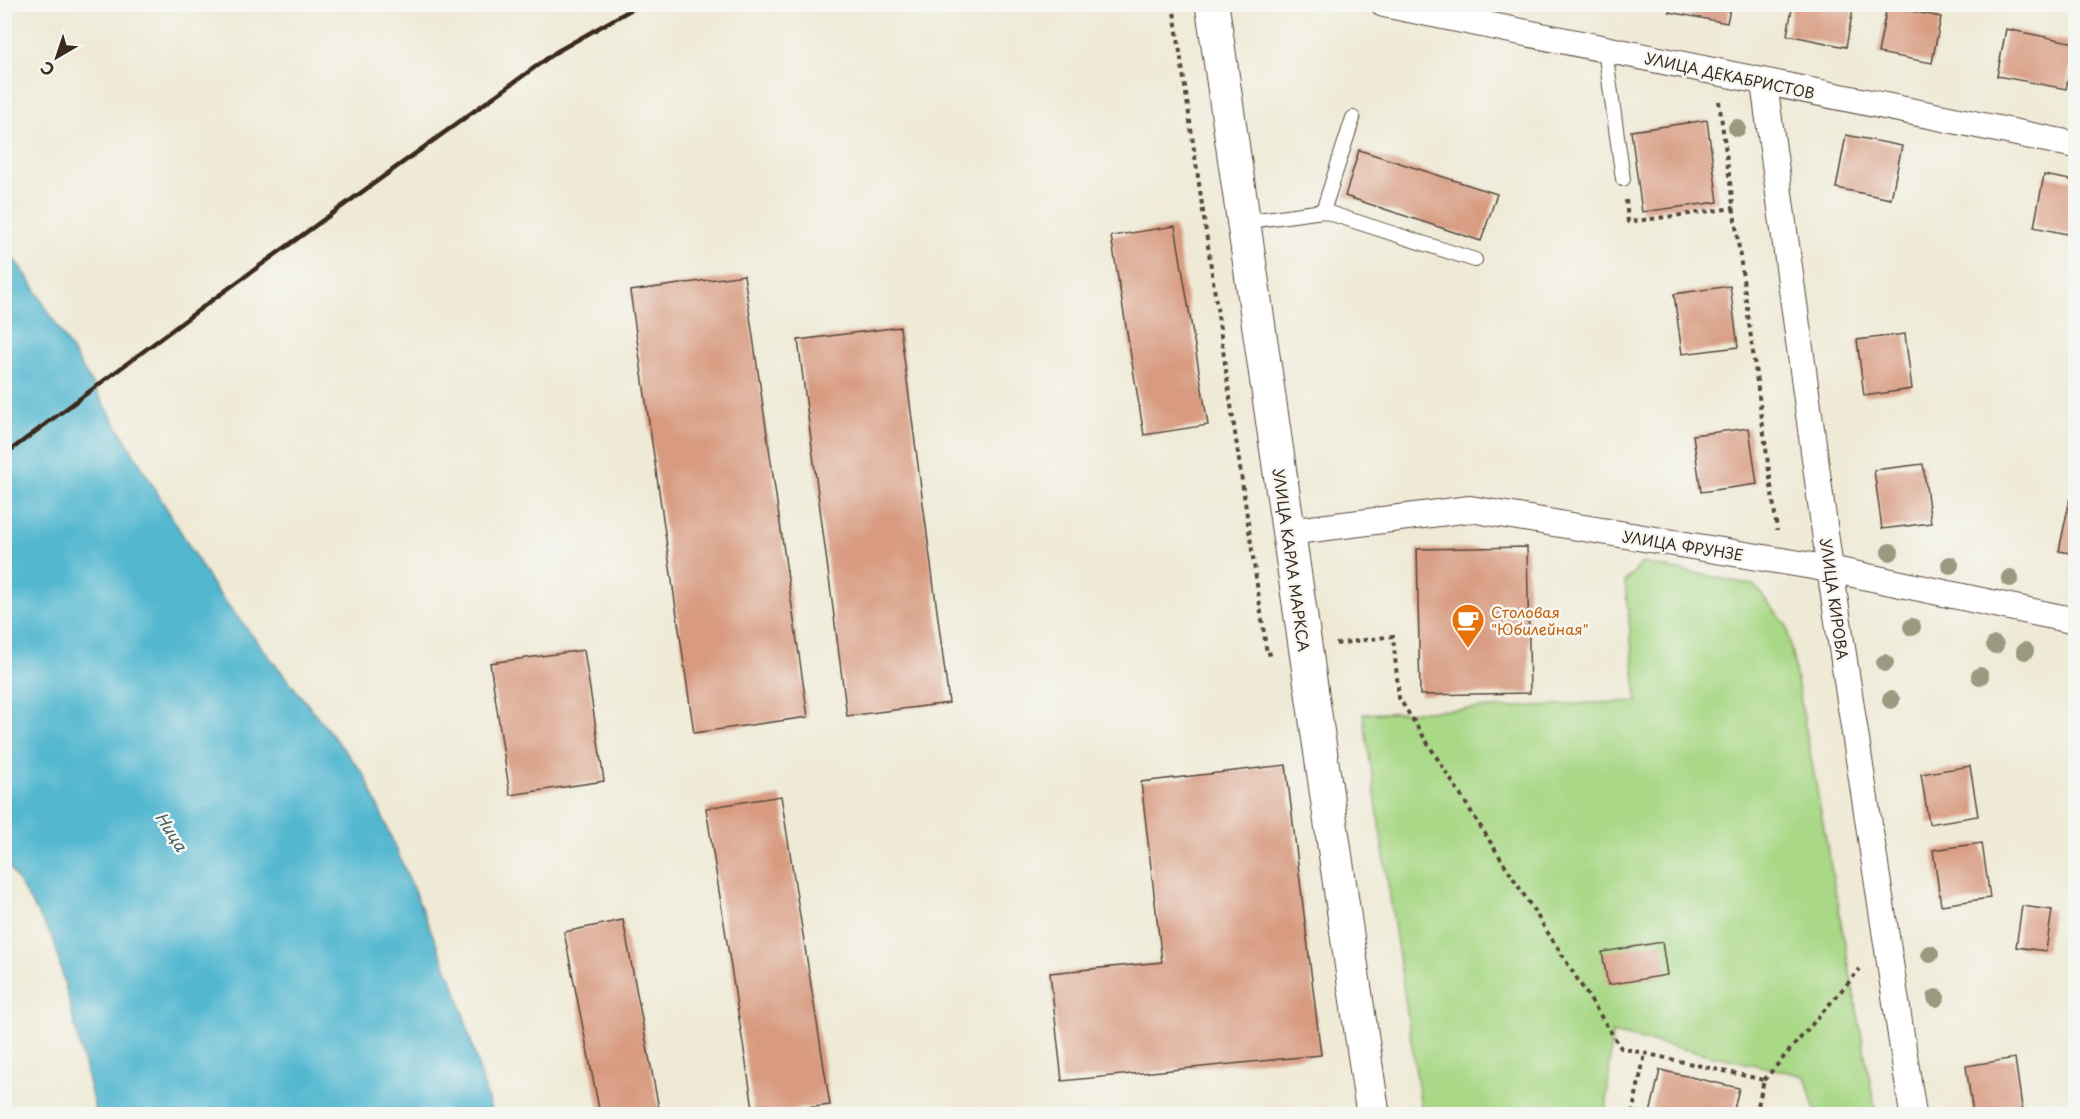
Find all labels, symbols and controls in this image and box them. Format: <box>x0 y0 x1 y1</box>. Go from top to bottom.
north arrow <box>27 27 87 87</box>
street label: УЛИЦА ДЕКАБРИСТОВ <box>1643 46 1817 104</box>
text: С <box>35 56 59 83</box>
street label: УЛИЦА КАРЛА МАРКСА <box>1268 467 1316 653</box>
street label: УЛИЦА ФРУНЗЕ <box>1621 524 1745 566</box>
street label: УЛИЦА КИРОВА <box>1815 537 1855 661</box>
place label: Столовая "Юбилейная" <box>1491 600 1589 640</box>
cafe icon: Столовая "Юбилейная" <box>1450 602 1486 649</box>
water label: Ница <box>150 807 194 856</box>

